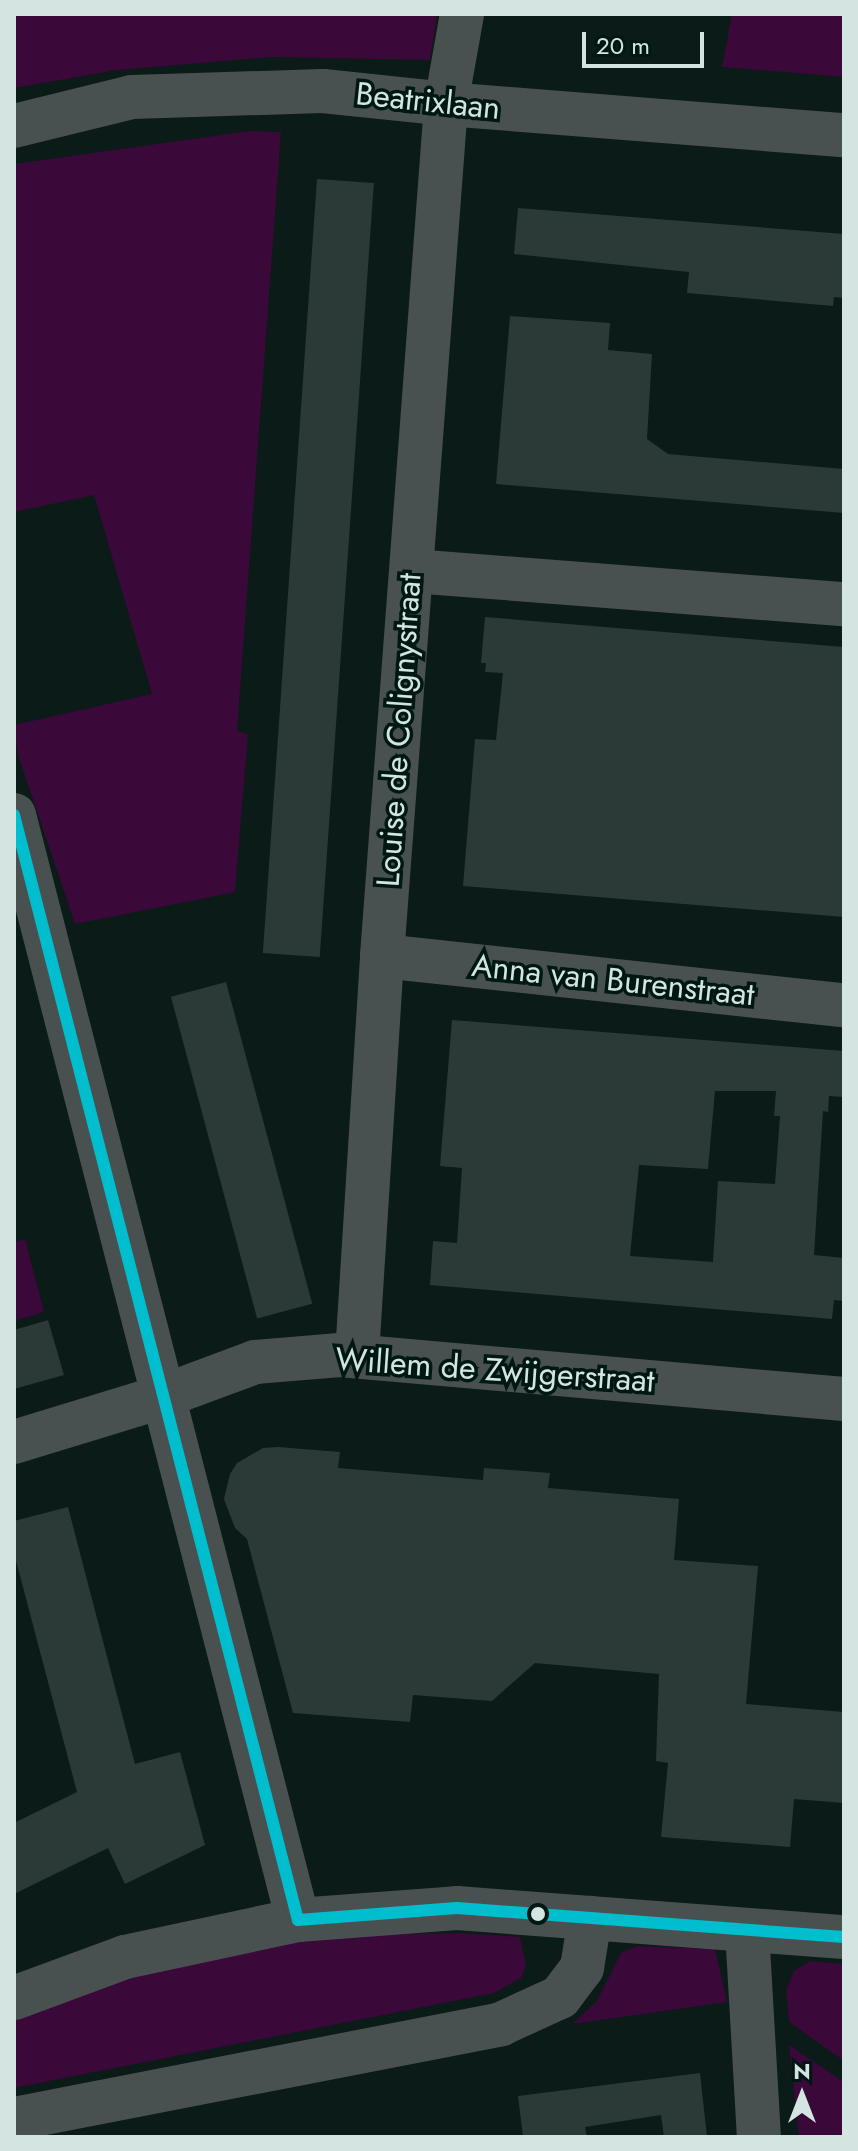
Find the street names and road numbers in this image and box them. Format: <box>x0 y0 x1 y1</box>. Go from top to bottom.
street label: Beatrixlaan <box>354 74 502 128</box>
street label: Louise de Colignystraat <box>369 572 429 888</box>
street label: Anna van Burenstraat <box>470 946 756 1014</box>
street label: Willem de Zwijgerstraat <box>334 1340 656 1400</box>

